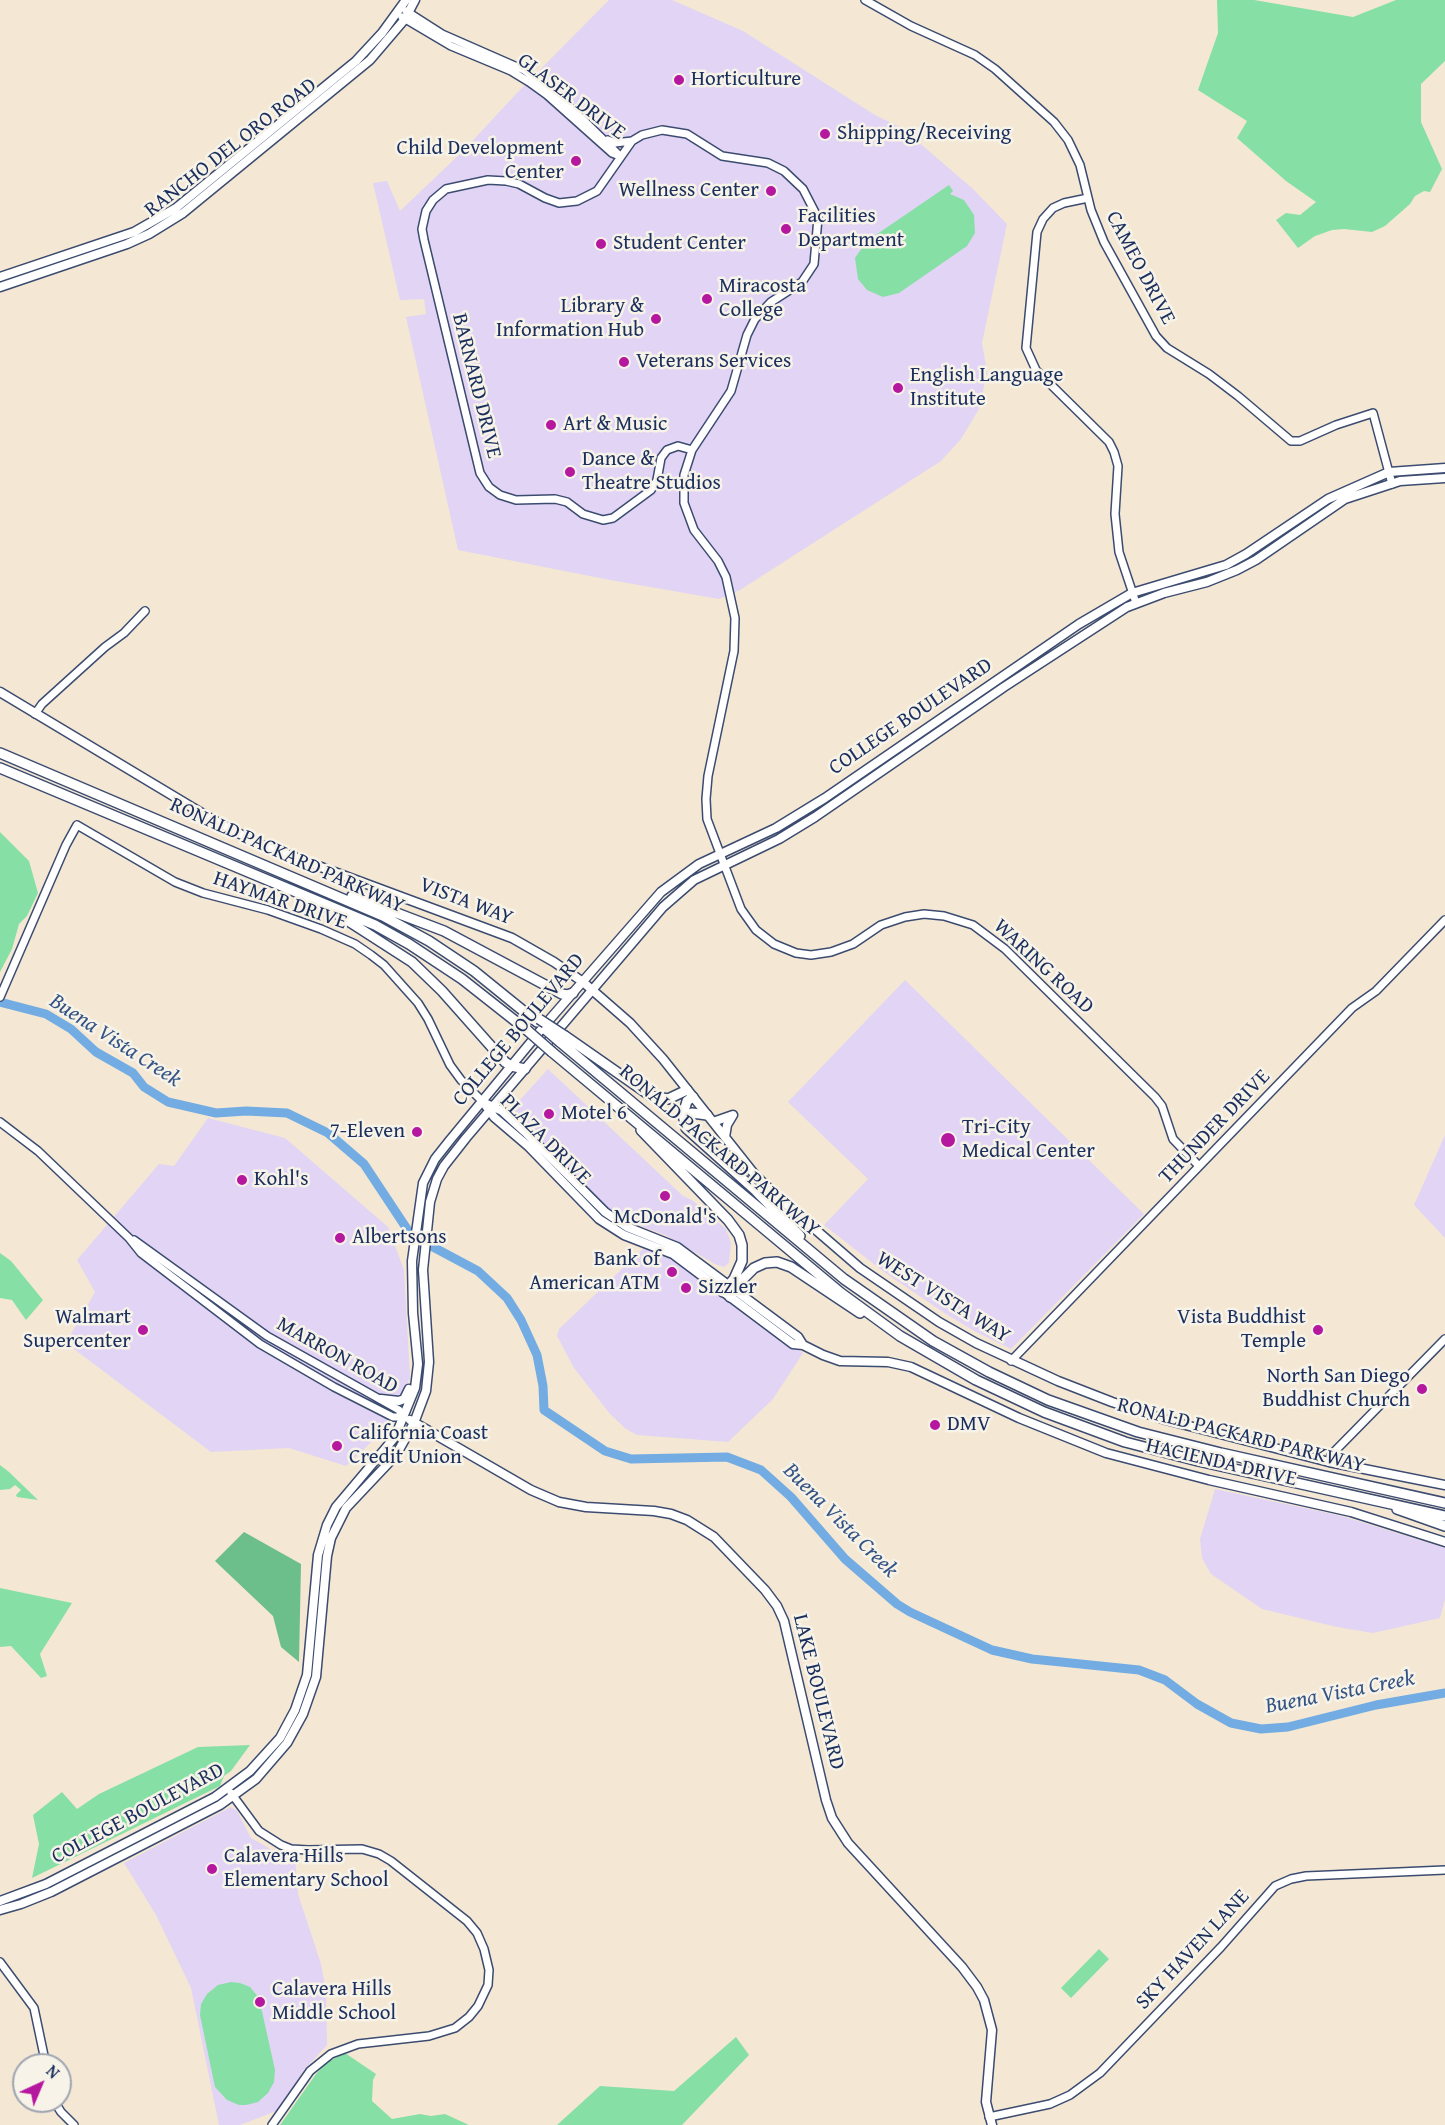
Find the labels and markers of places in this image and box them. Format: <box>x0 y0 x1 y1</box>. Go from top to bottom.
place label: Horticulture <box>691 67 801 93</box>
marker: Horticulture <box>672 73 686 87</box>
place label: Shipping/Receiving <box>837 121 1011 147</box>
marker: Shipping/Receiving <box>818 127 832 141</box>
place label: Child Development Center <box>397 136 564 186</box>
marker: Child Development Center <box>569 154 583 168</box>
place label: Wellness Center <box>618 178 759 204</box>
marker: Wellness Center <box>764 184 778 198</box>
place label: Facilities Department <box>798 204 904 254</box>
marker: Facilities Department <box>779 222 793 236</box>
place label: Student Center <box>613 231 746 257</box>
marker: Student Center <box>594 237 608 251</box>
place label: Miracosta College <box>719 274 806 324</box>
marker: Miracosta College <box>700 292 714 306</box>
place label: Library & Information Hub <box>496 294 644 344</box>
marker: Library & Information Hub <box>649 312 663 326</box>
place label: Veterans Services <box>636 349 791 375</box>
marker: Veterans Services <box>617 355 631 369</box>
place label: English Language Institute <box>910 363 1063 413</box>
marker: English Language Institute <box>891 381 905 395</box>
place label: Art & Music <box>563 412 667 438</box>
marker: Art & Music <box>544 418 558 432</box>
place label: Dance & Theatre Studios <box>582 447 721 497</box>
marker: Dance & Theatre Studios <box>563 465 577 479</box>
place label: Motel 6 <box>561 1101 627 1127</box>
marker: Motel 6 <box>542 1107 556 1121</box>
place label: Tri-City Medical Center <box>962 1115 1095 1165</box>
place label: 7-Eleven <box>330 1119 405 1145</box>
marker: 7-Eleven <box>410 1125 424 1139</box>
marker: Tri-City Medical Center <box>939 1131 957 1149</box>
place label: Kohl's <box>254 1167 309 1193</box>
marker: Kohl's <box>235 1173 249 1187</box>
marker: McDonald's <box>658 1189 672 1203</box>
place label: McDonald's <box>614 1205 716 1231</box>
place label: Albertsons <box>352 1225 447 1251</box>
marker: Albertsons <box>333 1231 347 1245</box>
place label: Bank of American ATM <box>529 1247 660 1297</box>
marker: Bank of American ATM <box>665 1265 679 1279</box>
place label: Sizzler <box>698 1275 757 1301</box>
marker: Sizzler <box>679 1281 693 1295</box>
place label: Walmart Supercenter <box>23 1305 131 1355</box>
place label: Vista Buddhist Temple <box>1177 1305 1306 1355</box>
marker: Walmart Supercenter <box>136 1323 150 1337</box>
marker: Vista Buddhist Temple <box>1311 1323 1325 1337</box>
place label: North San Diego Buddhist Church <box>1263 1364 1410 1414</box>
marker: North San Diego Buddhist Church <box>1415 1382 1429 1396</box>
place label: DMV <box>947 1412 991 1438</box>
marker: DMV <box>928 1418 942 1432</box>
place label: California Coast Credit Union <box>349 1421 488 1471</box>
marker: California Coast Credit Union <box>330 1439 344 1453</box>
place label: Calavera Hills Elementary School <box>224 1844 389 1894</box>
marker: Calavera Hills Elementary School <box>205 1862 219 1876</box>
place label: Calavera Hills Middle School <box>272 1977 396 2027</box>
marker: Calavera Hills Middle School <box>253 1995 267 2009</box>

